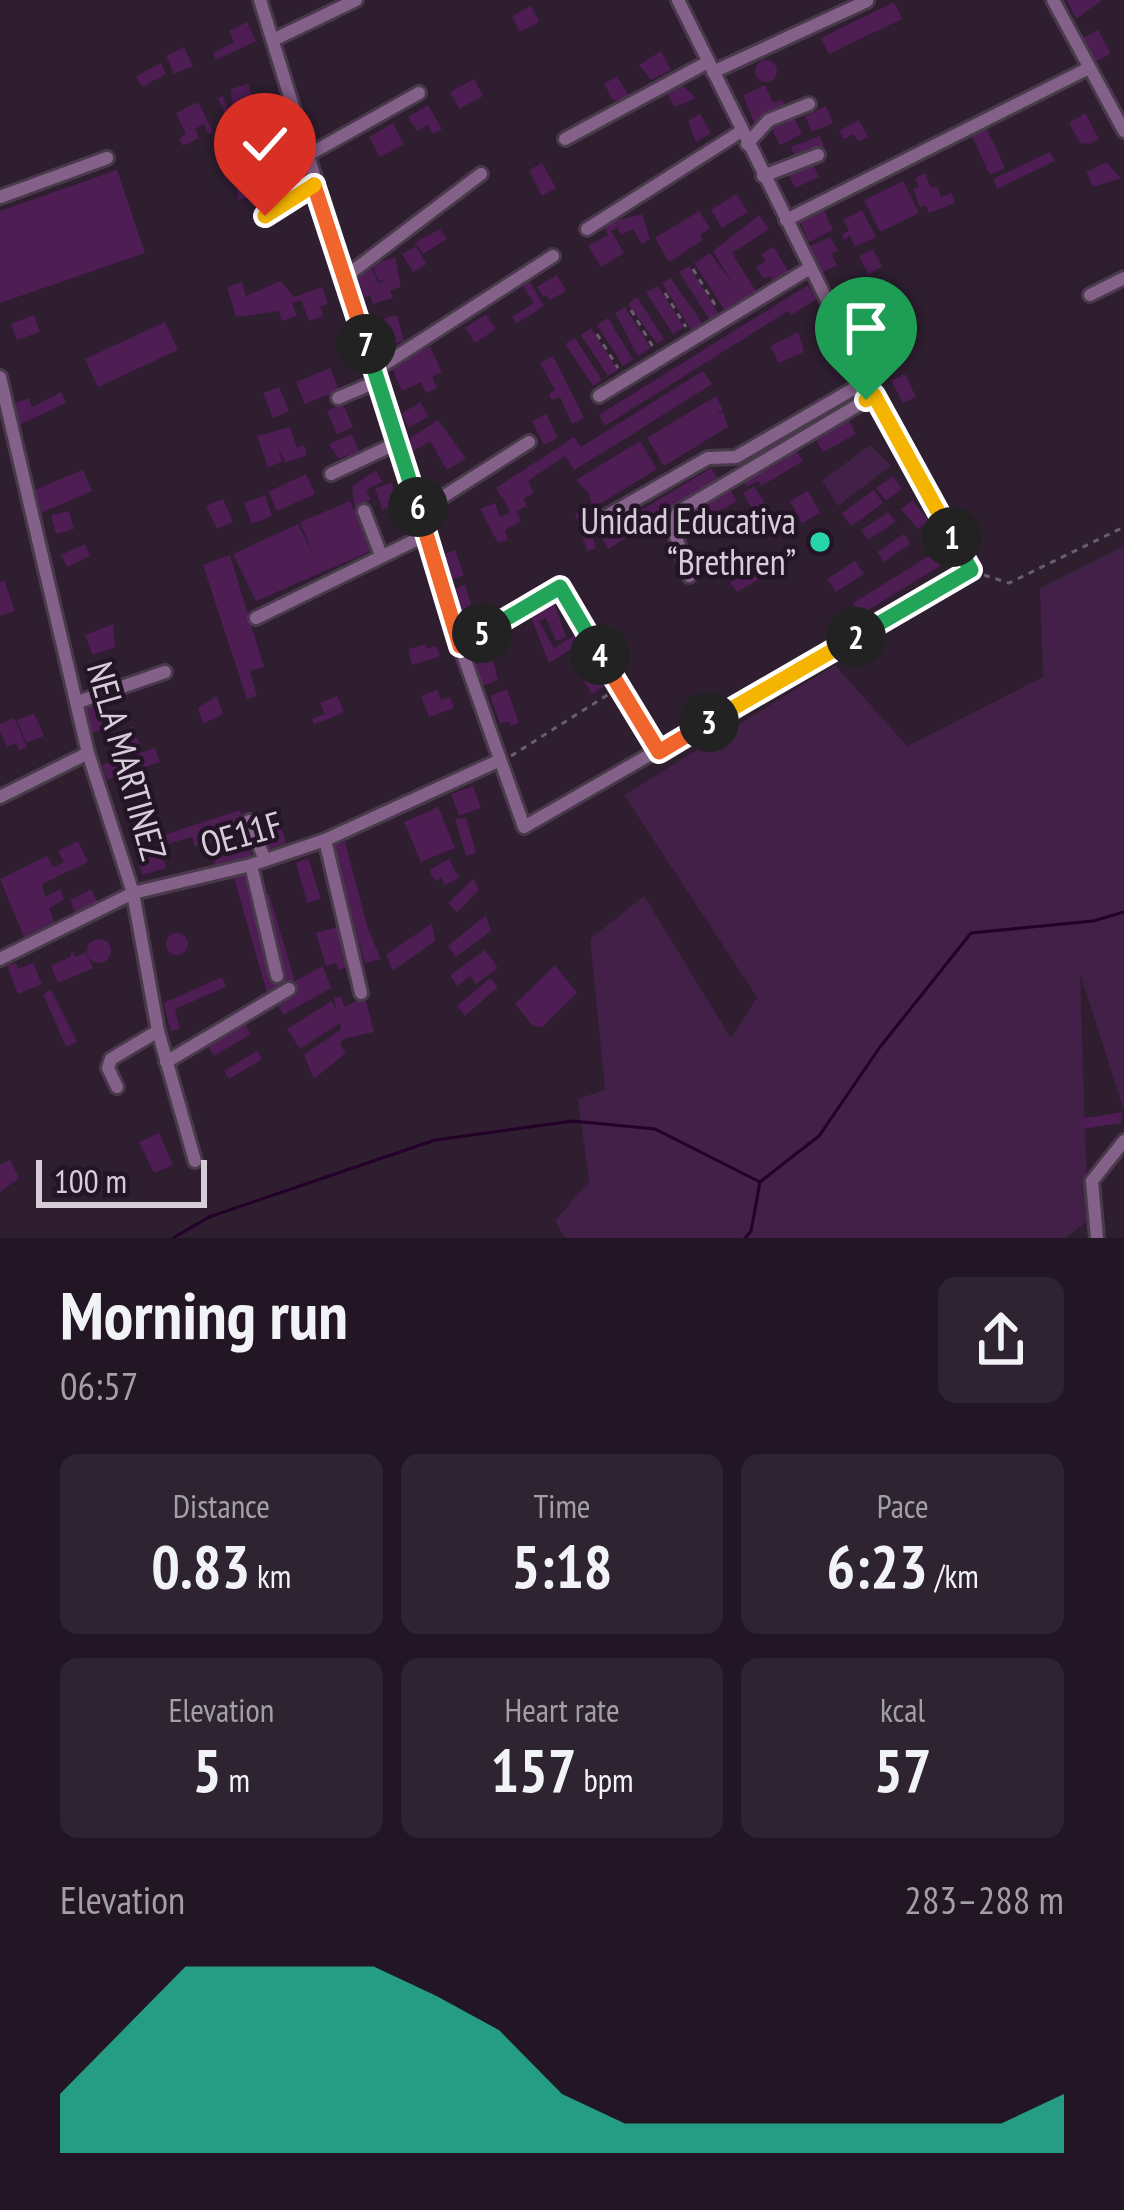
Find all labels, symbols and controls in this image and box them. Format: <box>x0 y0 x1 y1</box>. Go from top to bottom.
pin <box>214 93 316 216</box>
icon: check <box>232 111 298 177</box>
pin <box>815 277 917 400</box>
icon: arrive <box>833 295 899 361</box>
pin: 7 <box>336 314 396 374</box>
text: 7 <box>358 322 374 365</box>
pin: 6 <box>388 477 448 537</box>
text: 6 <box>410 485 426 528</box>
place label: Unidad Educativa “Brethren” <box>580 497 796 585</box>
pin: 1 <box>922 507 982 567</box>
text: 1 <box>944 515 960 558</box>
marker: Unidad Educativa “Brethren” <box>807 529 833 555</box>
pin: 5 <box>452 603 512 663</box>
pin: 2 <box>826 607 886 667</box>
text: 5 <box>474 611 490 654</box>
text: 2 <box>848 615 864 658</box>
pin: 4 <box>570 625 630 685</box>
text: 4 <box>592 633 608 676</box>
street label: NELA MARTINEZ <box>77 656 178 865</box>
pin: 3 <box>679 692 739 752</box>
text: 3 <box>701 700 717 743</box>
street label: OE11F <box>195 800 287 867</box>
scale bar <box>36 1154 207 1207</box>
text: 100 m <box>54 1159 127 1202</box>
text: Morning run <box>60 1272 348 1357</box>
button: share <box>938 1277 1064 1403</box>
text: 06:57 <box>60 1360 138 1411</box>
text: Distance <box>173 1484 270 1527</box>
text: Time <box>533 1484 591 1527</box>
text: Pace <box>877 1484 929 1527</box>
text: 0.83 <box>151 1527 250 1605</box>
text: 5:18 <box>511 1527 613 1605</box>
text: 6:23 <box>827 1527 928 1605</box>
text: km <box>250 1554 291 1597</box>
text: /km <box>928 1554 979 1597</box>
text: Elevation <box>168 1688 274 1731</box>
text: Heart rate <box>504 1688 620 1731</box>
text: kcal <box>880 1688 925 1731</box>
text: 5 <box>193 1731 221 1809</box>
text: 157 <box>490 1731 576 1809</box>
text: 57 <box>874 1731 931 1809</box>
text: m <box>221 1758 250 1801</box>
text: bpm <box>576 1758 634 1801</box>
text: Elevation <box>60 1874 185 1925</box>
text: 283–288 m <box>904 1874 1064 1925</box>

